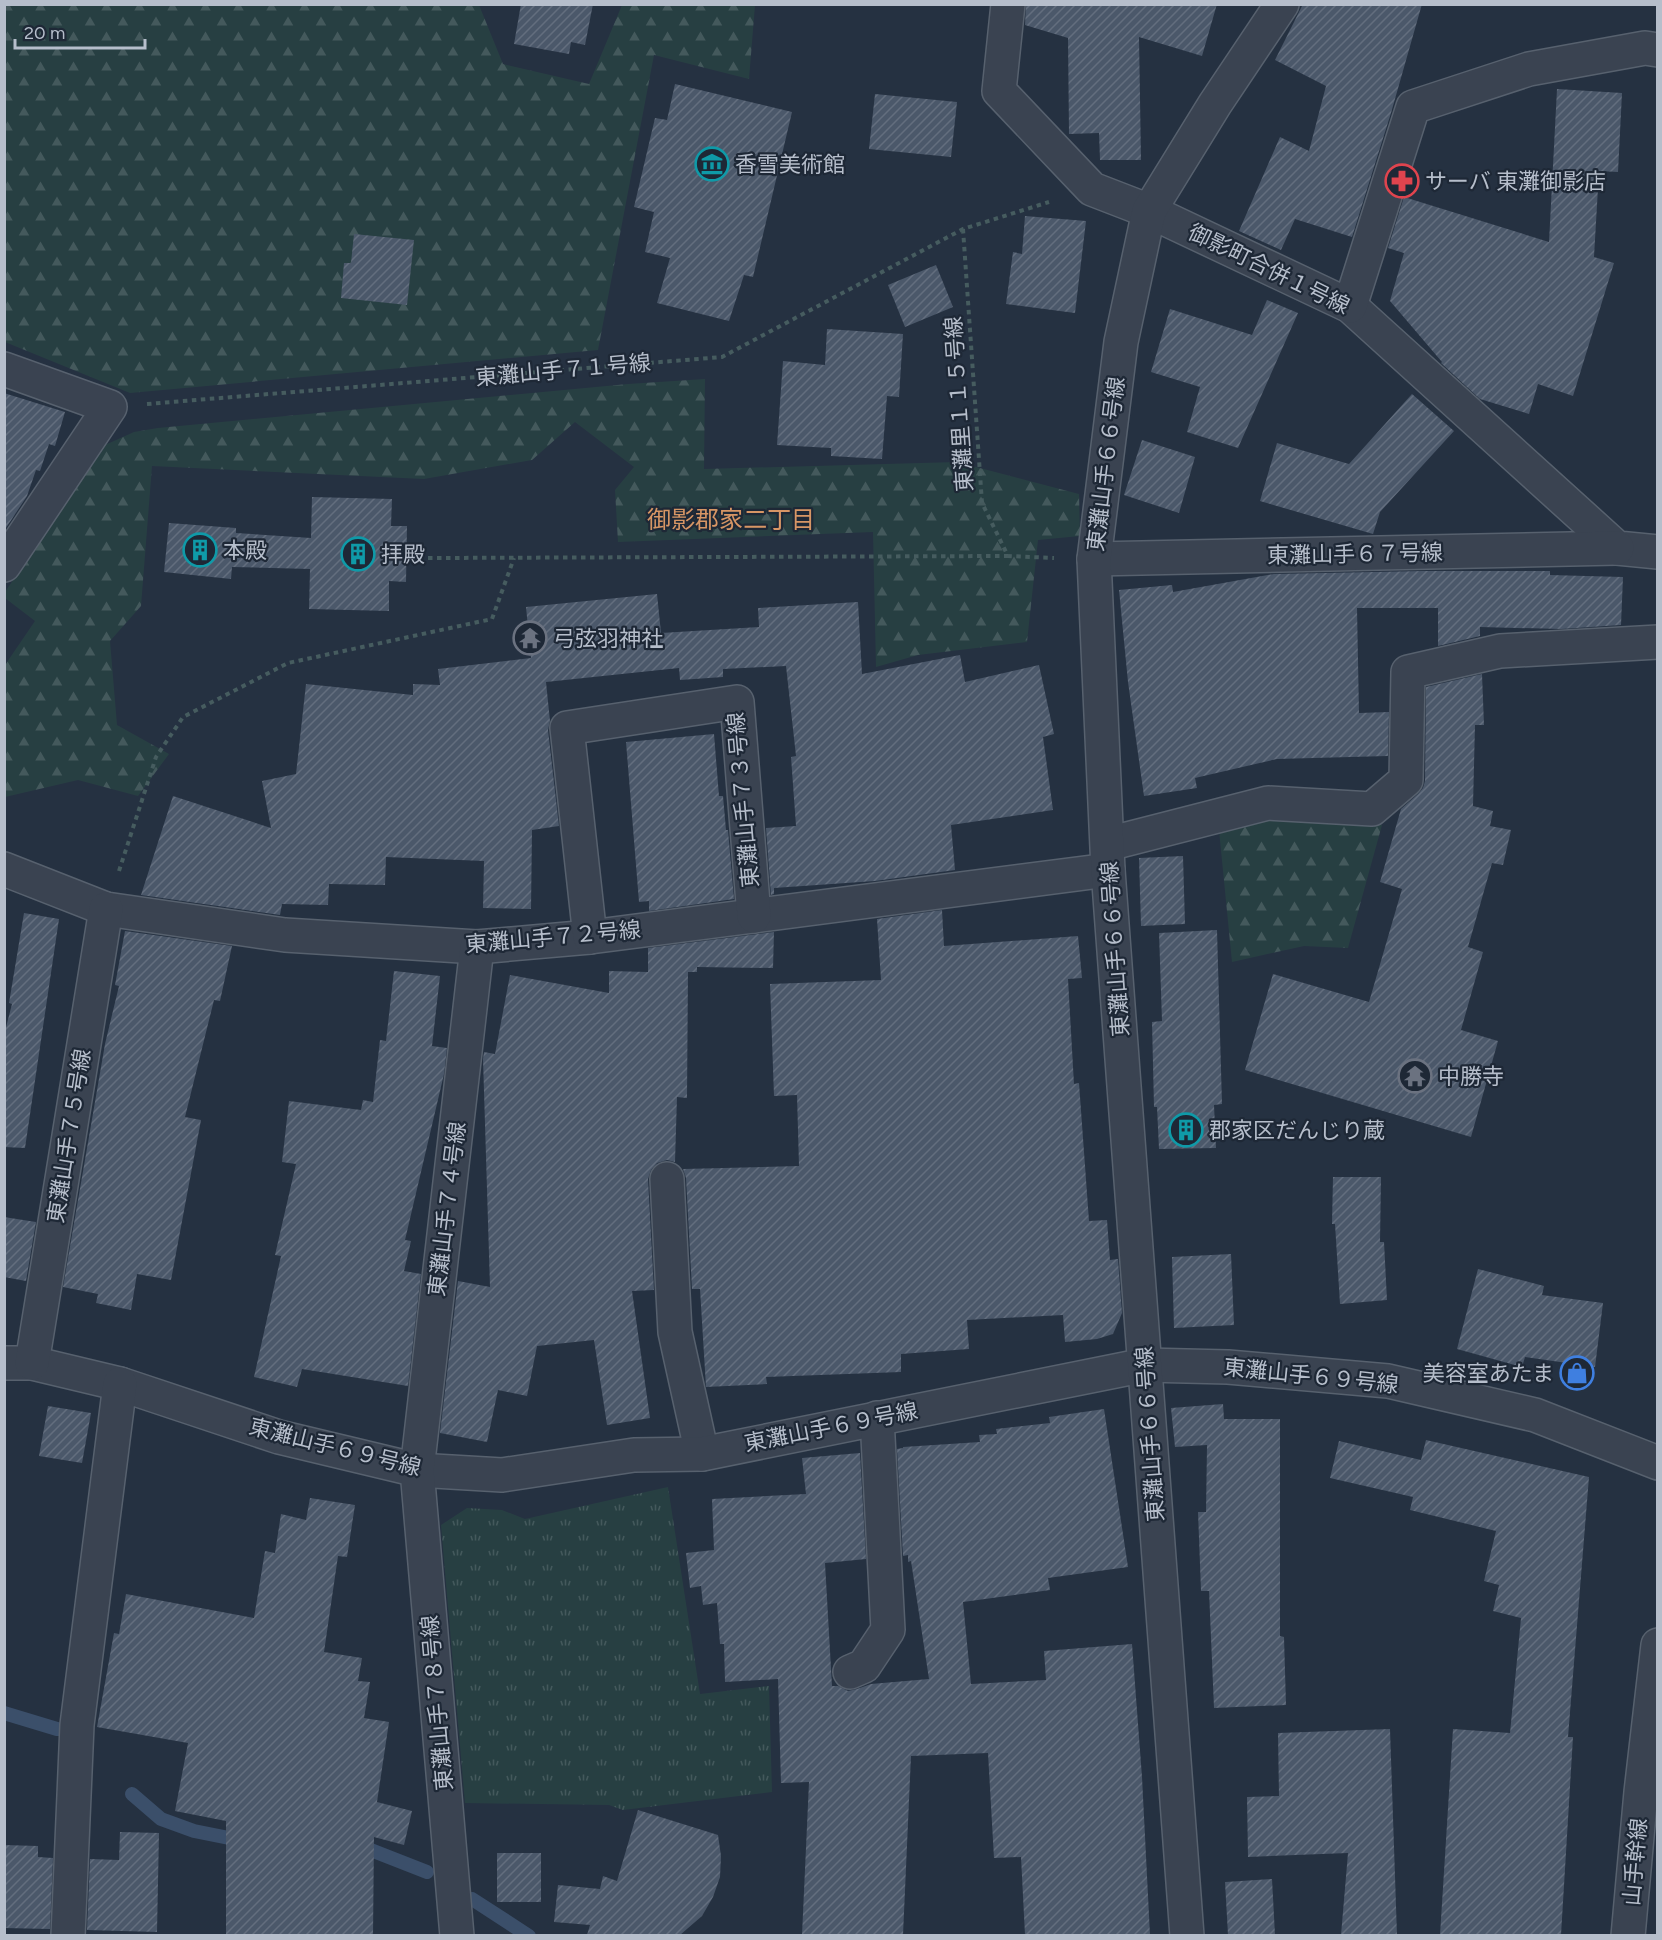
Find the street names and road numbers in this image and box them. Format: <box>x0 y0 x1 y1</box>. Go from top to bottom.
street label: 御影町合併１号線 <box>1184 218 1354 320</box>
street label: 東灘里１１５号線 <box>939 315 979 493</box>
street label: 東灘山手７１号線 <box>474 349 652 391</box>
street label: 東灘山手６６号線 <box>1082 375 1130 553</box>
street label: 東灘山手６７号線 <box>1267 539 1443 569</box>
street label: 東灘山手７３号線 <box>722 711 764 889</box>
street label: 東灘山手６６号線 <box>1095 860 1135 1038</box>
street label: 東灘山手７２号線 <box>464 916 642 958</box>
street label: 東灘山手７５号線 <box>42 1047 96 1225</box>
street label: 東灘山手７４号線 <box>423 1120 471 1298</box>
street label: 東灘山手６６号線 <box>1130 1345 1170 1523</box>
street label: 東灘山手６９号線 <box>1222 1353 1400 1399</box>
street label: 東灘山手６９号線 <box>742 1397 920 1457</box>
street label: 東灘山手６９号線 <box>246 1413 424 1481</box>
street label: 東灘山手７８号線 <box>416 1614 458 1792</box>
street label: 山手幹線 <box>1618 1817 1652 1907</box>

